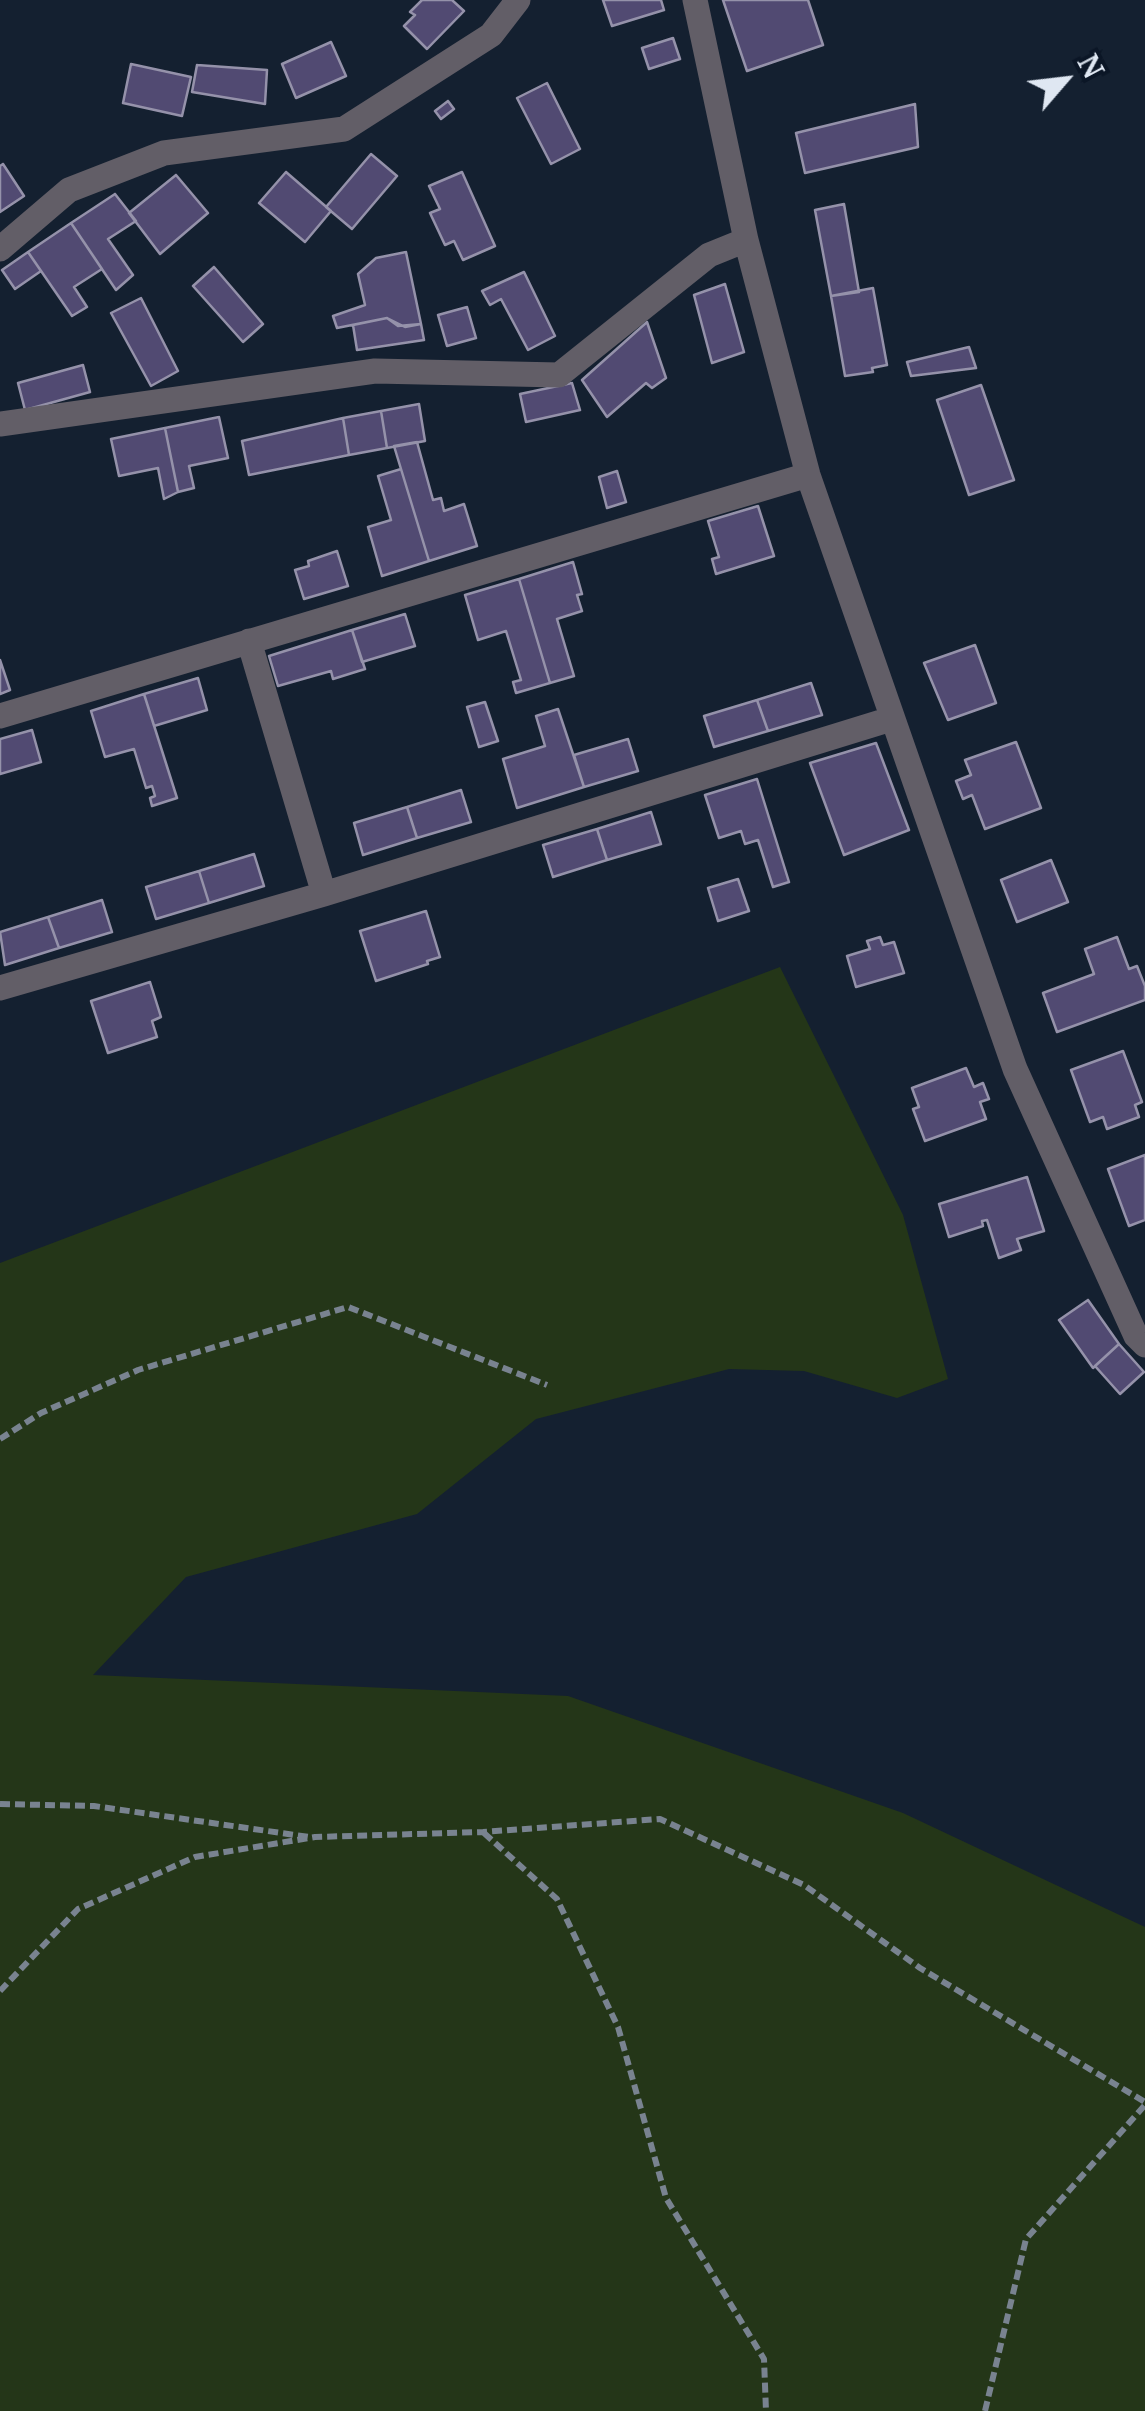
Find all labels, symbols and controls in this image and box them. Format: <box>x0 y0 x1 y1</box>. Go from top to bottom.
north arrow <box>1015 30 1115 130</box>
text: N <box>1070 47 1113 85</box>

